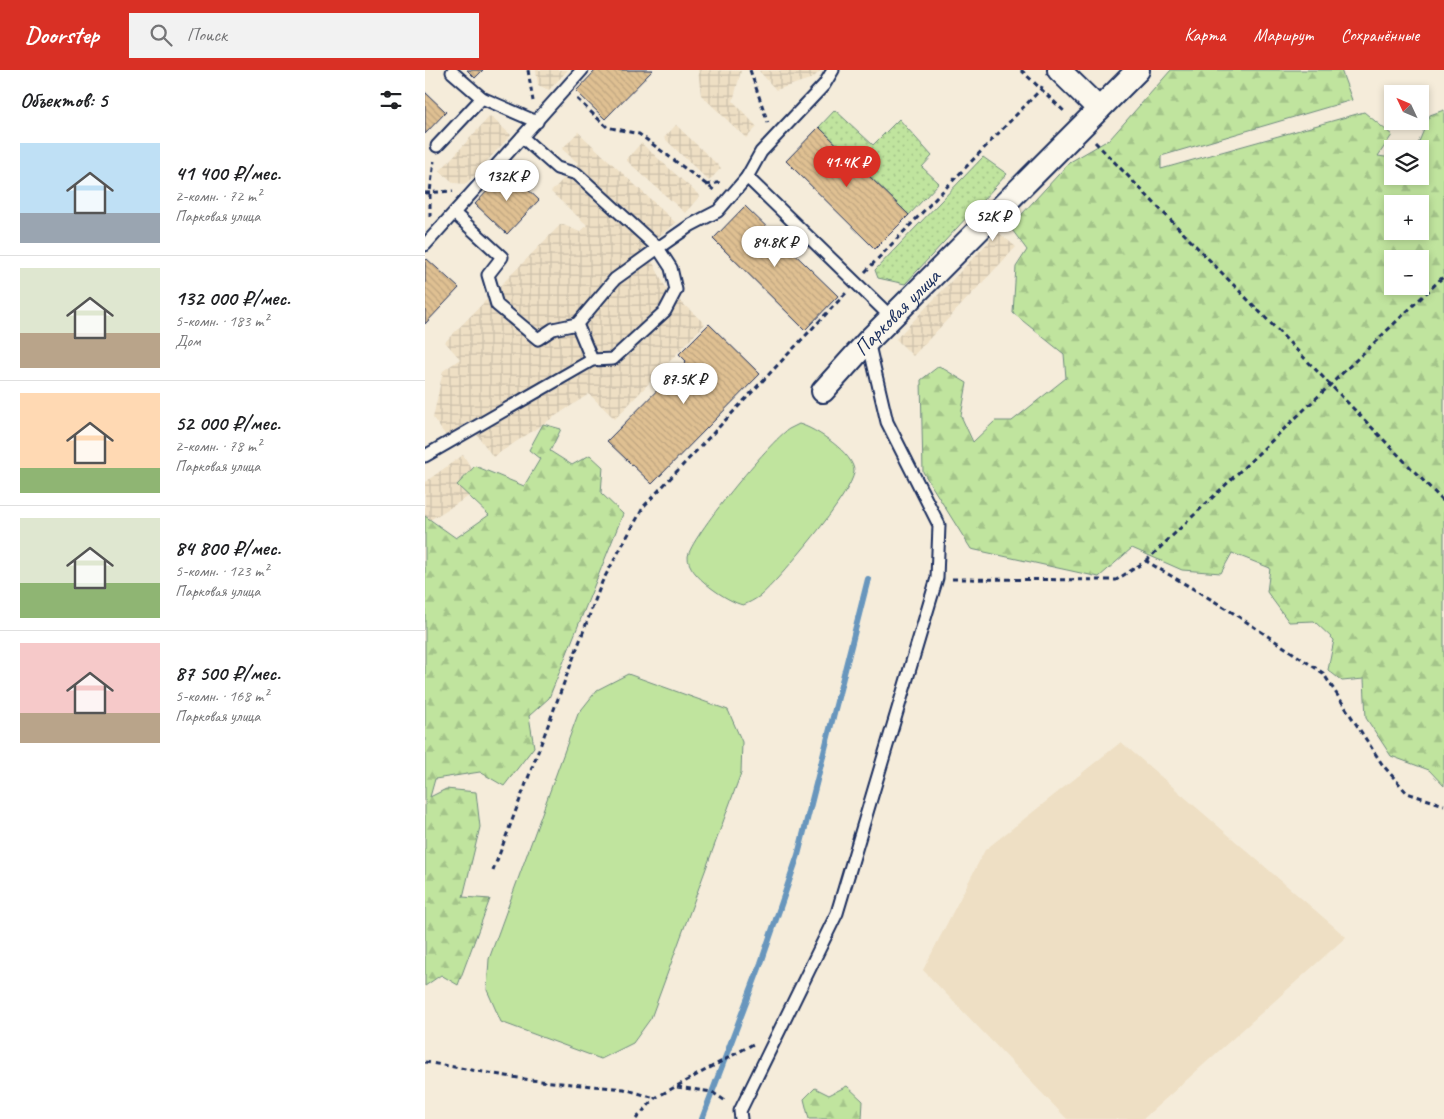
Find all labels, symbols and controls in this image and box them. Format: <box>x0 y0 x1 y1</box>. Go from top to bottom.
search box <box>129 13 479 58</box>
text: Doorstep <box>25 20 99 50</box>
icon: search <box>147 21 175 49</box>
text: Поиск <box>187 23 227 47</box>
text: Карта <box>1184 24 1225 46</box>
text: Маршрут <box>1253 24 1313 46</box>
text: Сохранённые <box>1341 24 1419 46</box>
north arrow <box>1384 85 1429 130</box>
map controls <box>1384 85 1429 295</box>
icon: filters <box>377 86 405 114</box>
text: Объектов: 5 <box>20 87 108 113</box>
button: layers <box>1384 140 1429 185</box>
pin: 41.4K ₽ <box>801 146 893 188</box>
text: 41.4K ₽ <box>824 152 870 172</box>
text: 41 400 ₽/мес. <box>175 160 281 186</box>
pin: 132K ₽ <box>466 160 548 202</box>
icon: home <box>60 163 120 223</box>
text: 132K ₽ <box>486 166 528 186</box>
text: 2-комн. · 72 m² <box>175 186 261 206</box>
button: + <box>1384 195 1429 240</box>
pin: 52K ₽ <box>958 200 1028 242</box>
text: Парковая улица <box>175 206 260 226</box>
text: 52K ₽ <box>976 206 1010 226</box>
pin: 84.8K ₽ <box>729 226 821 268</box>
text: 84.8K ₽ <box>752 232 798 252</box>
button: − <box>1384 250 1429 295</box>
street label: Парковая улица <box>848 262 947 361</box>
text: 132 000 ₽/мес. <box>175 285 290 311</box>
icon: home <box>60 288 120 348</box>
text: 5-комн. · 183 m² <box>175 311 268 331</box>
text: Дом <box>175 331 201 351</box>
pin: 87.5K ₽ <box>638 362 730 405</box>
text: 87.5K ₽ <box>662 369 706 389</box>
text: 52 000 ₽/мес. <box>175 410 280 436</box>
icon: home <box>60 413 120 473</box>
text: 2-комн. · 78 m² <box>175 436 261 456</box>
text: Парковая улица <box>175 456 260 476</box>
text: 84 800 ₽/мес. <box>175 535 281 561</box>
icon: home <box>60 538 120 598</box>
text: 5-комн. · 123 m² <box>175 561 268 581</box>
text: Парковая улица <box>175 581 260 601</box>
text: 87 500 ₽/мес. <box>175 660 280 686</box>
icon: home <box>60 663 120 723</box>
text: 5-комн. · 168 m² <box>175 686 268 706</box>
text: Парковая улица <box>175 706 260 726</box>

